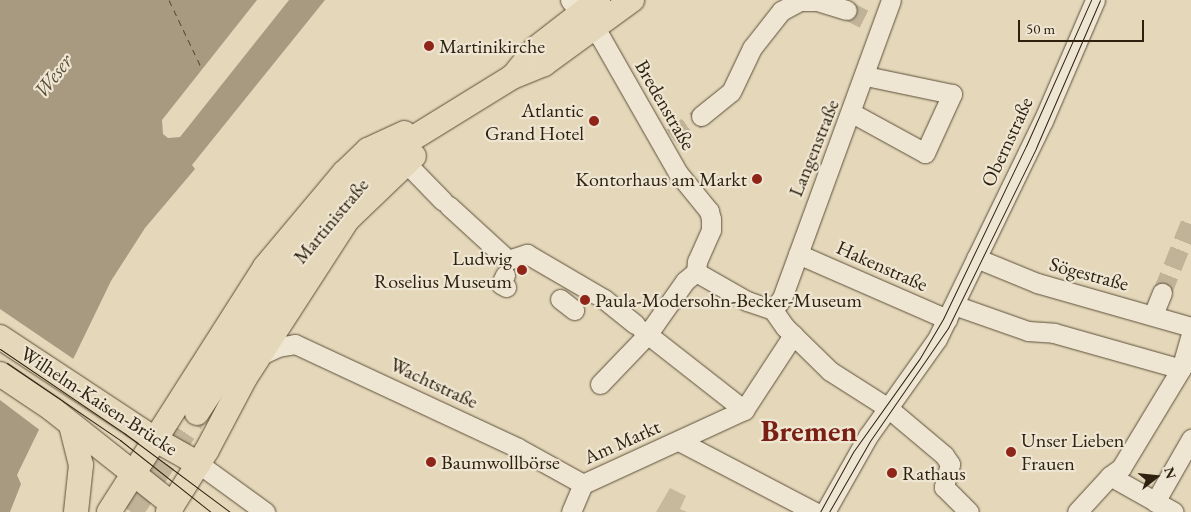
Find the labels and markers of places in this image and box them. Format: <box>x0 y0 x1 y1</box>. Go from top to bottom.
place label: Martinikirche <box>439 34 545 58</box>
marker: Martinikirche <box>423 40 435 52</box>
place label: Atlantic Grand Hotel <box>485 98 584 145</box>
marker: Atlantic Grand Hotel <box>588 115 600 127</box>
place label: Kontorhaus am Markt <box>575 167 747 191</box>
marker: Kontorhaus am Markt <box>751 173 763 185</box>
place label: Ludwig Roselius Museum <box>374 246 512 293</box>
marker: Ludwig Roselius Museum <box>516 264 528 276</box>
place label: Paula-Modersohn-Becker-Museum <box>595 288 862 312</box>
marker: Paula-Modersohn-Becker-Museum <box>579 294 591 306</box>
place label: Unser Lieben Frauen <box>1021 429 1124 476</box>
marker: Unser Lieben Frauen <box>1005 446 1017 458</box>
place label: Baumwollbörse <box>441 450 560 474</box>
marker: Baumwollbörse <box>425 456 437 468</box>
place label: Rathaus <box>902 461 966 485</box>
marker: Rathaus <box>886 467 898 479</box>

